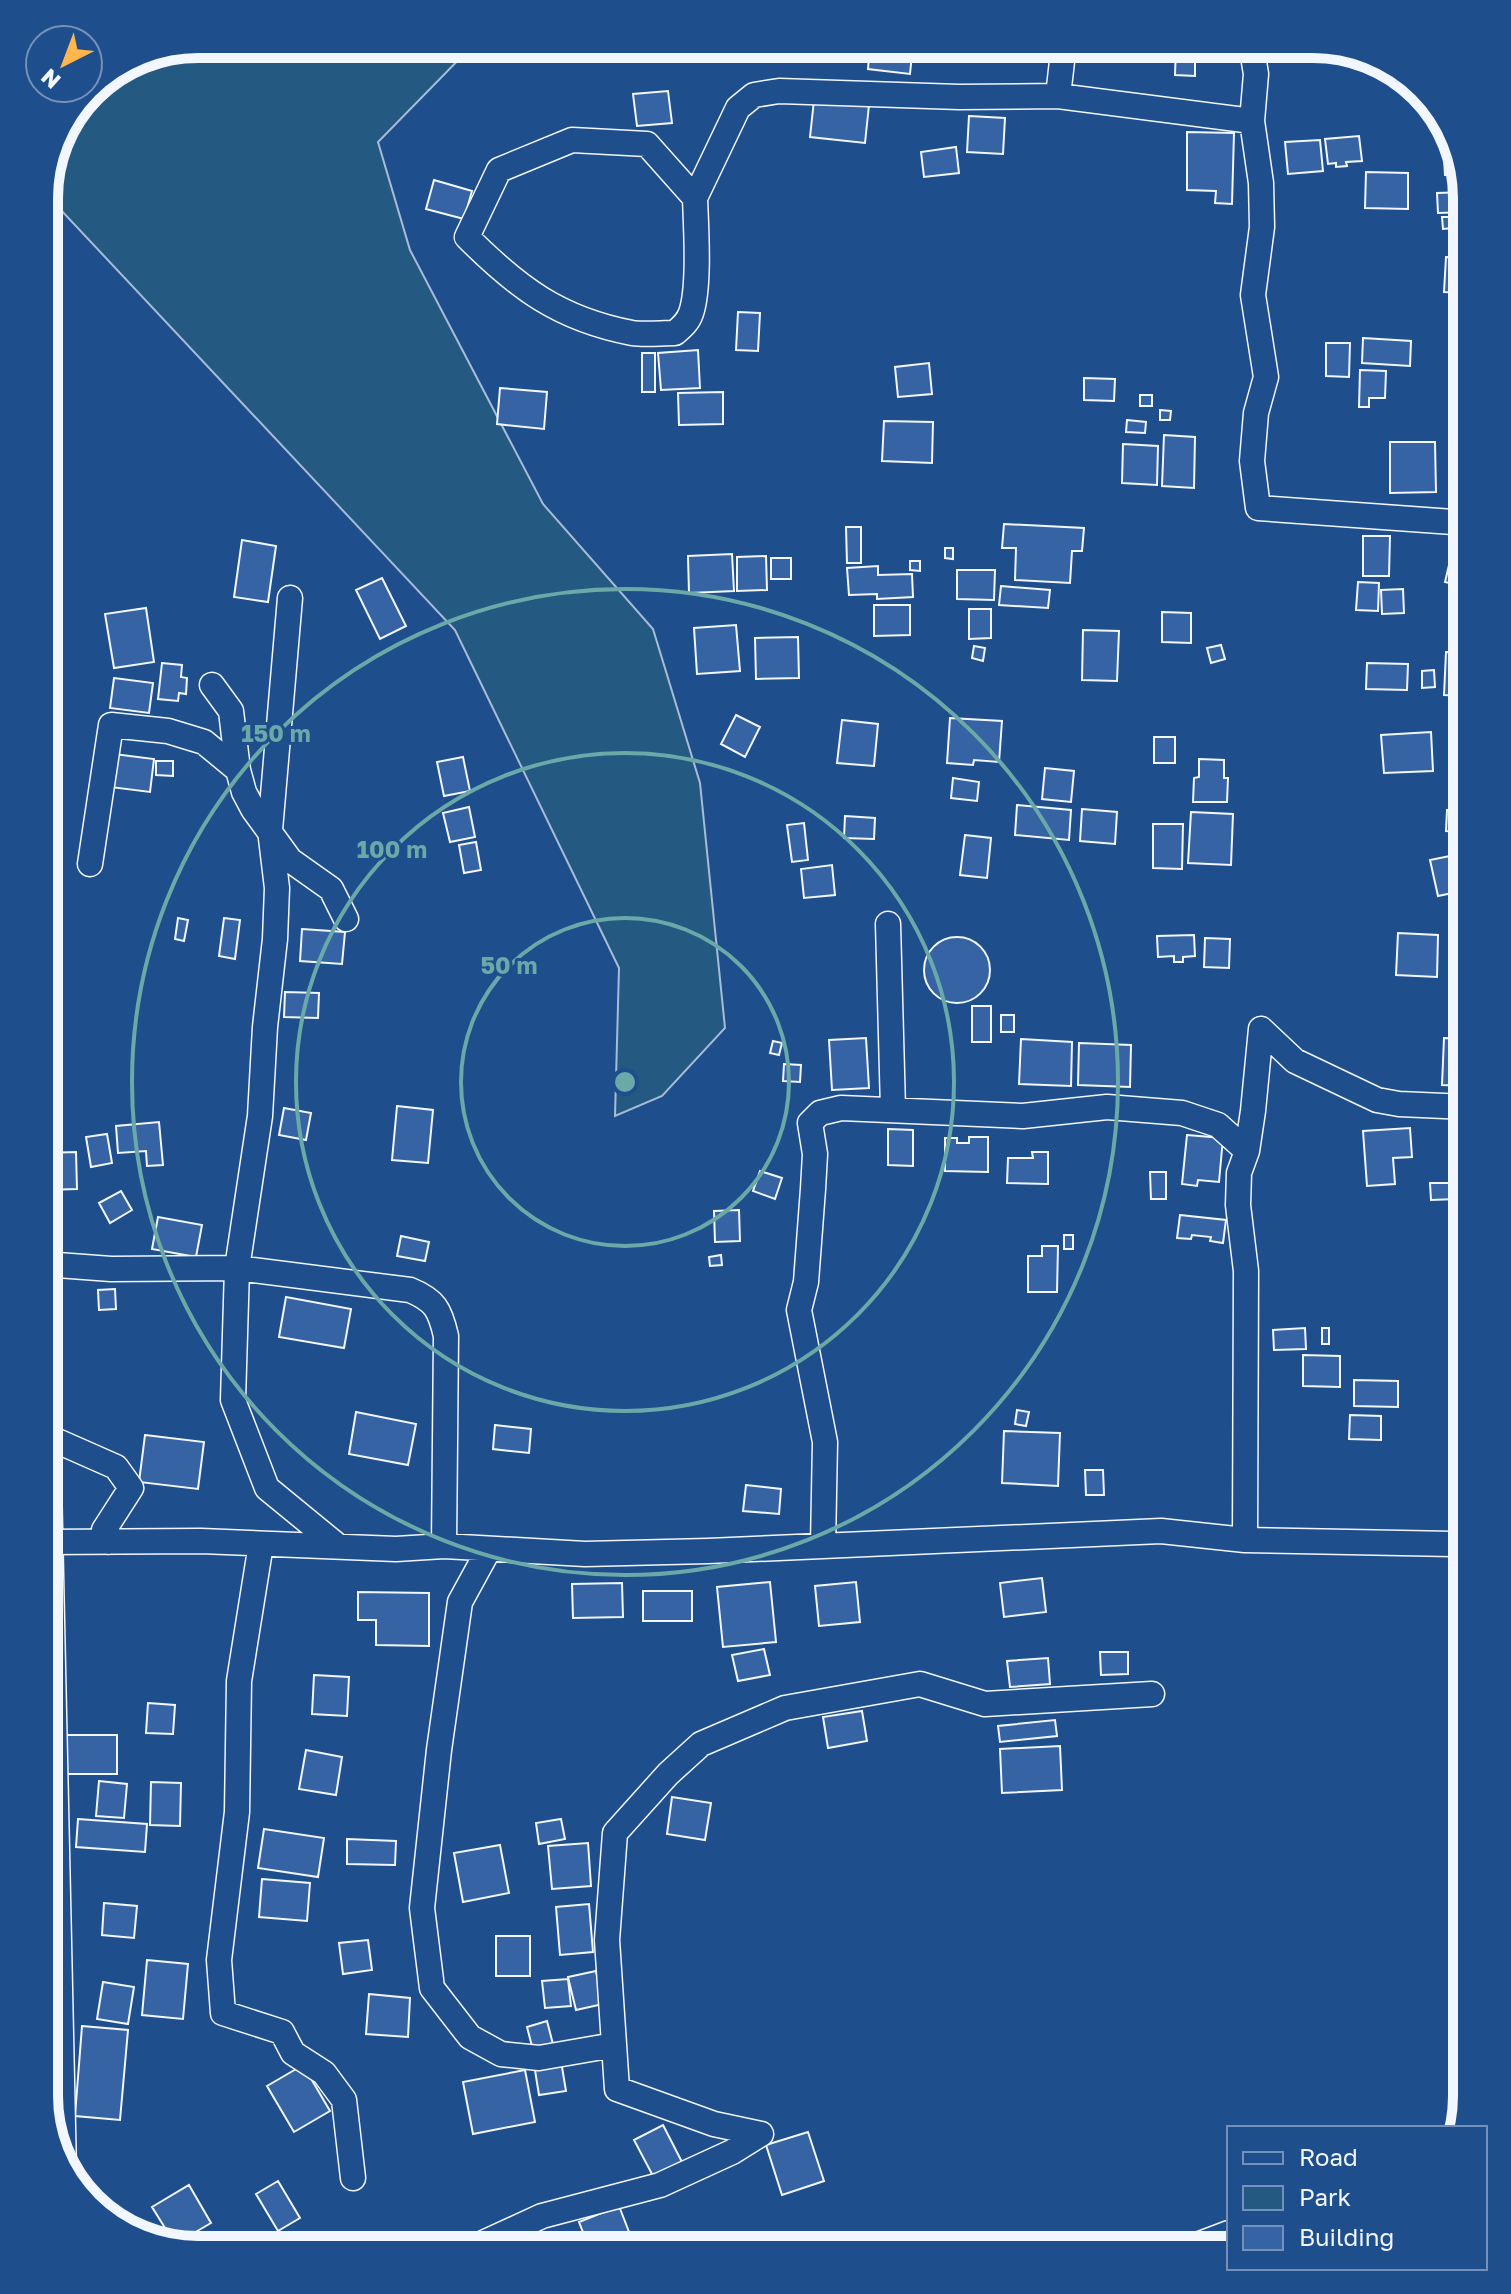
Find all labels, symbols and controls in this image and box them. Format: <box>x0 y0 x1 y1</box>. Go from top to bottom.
north arrow <box>24 24 104 104</box>
text: N <box>35 64 66 95</box>
text: 150 m <box>241 718 311 747</box>
text: 100 m <box>357 834 427 863</box>
text: 50 m <box>480 950 538 979</box>
centre of rings <box>611 1068 639 1096</box>
legend <box>1227 2126 1487 2270</box>
text: Road <box>1299 2142 1358 2171</box>
text: Park <box>1299 2182 1351 2211</box>
text: Building <box>1299 2222 1394 2251</box>

